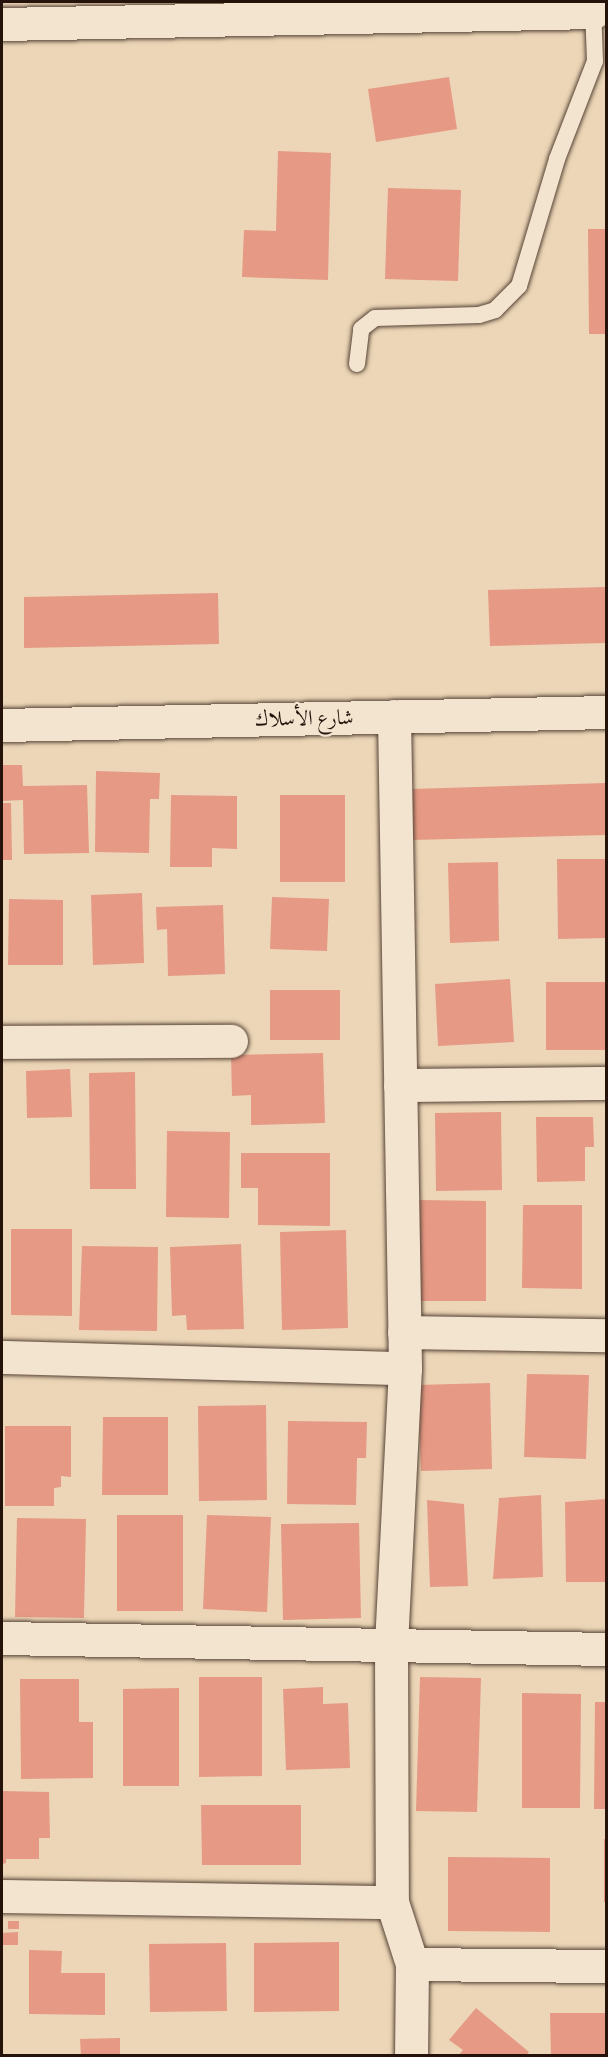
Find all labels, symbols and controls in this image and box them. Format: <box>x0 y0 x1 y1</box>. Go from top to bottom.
street label: شارع الأسلاك <box>254 705 354 731</box>

